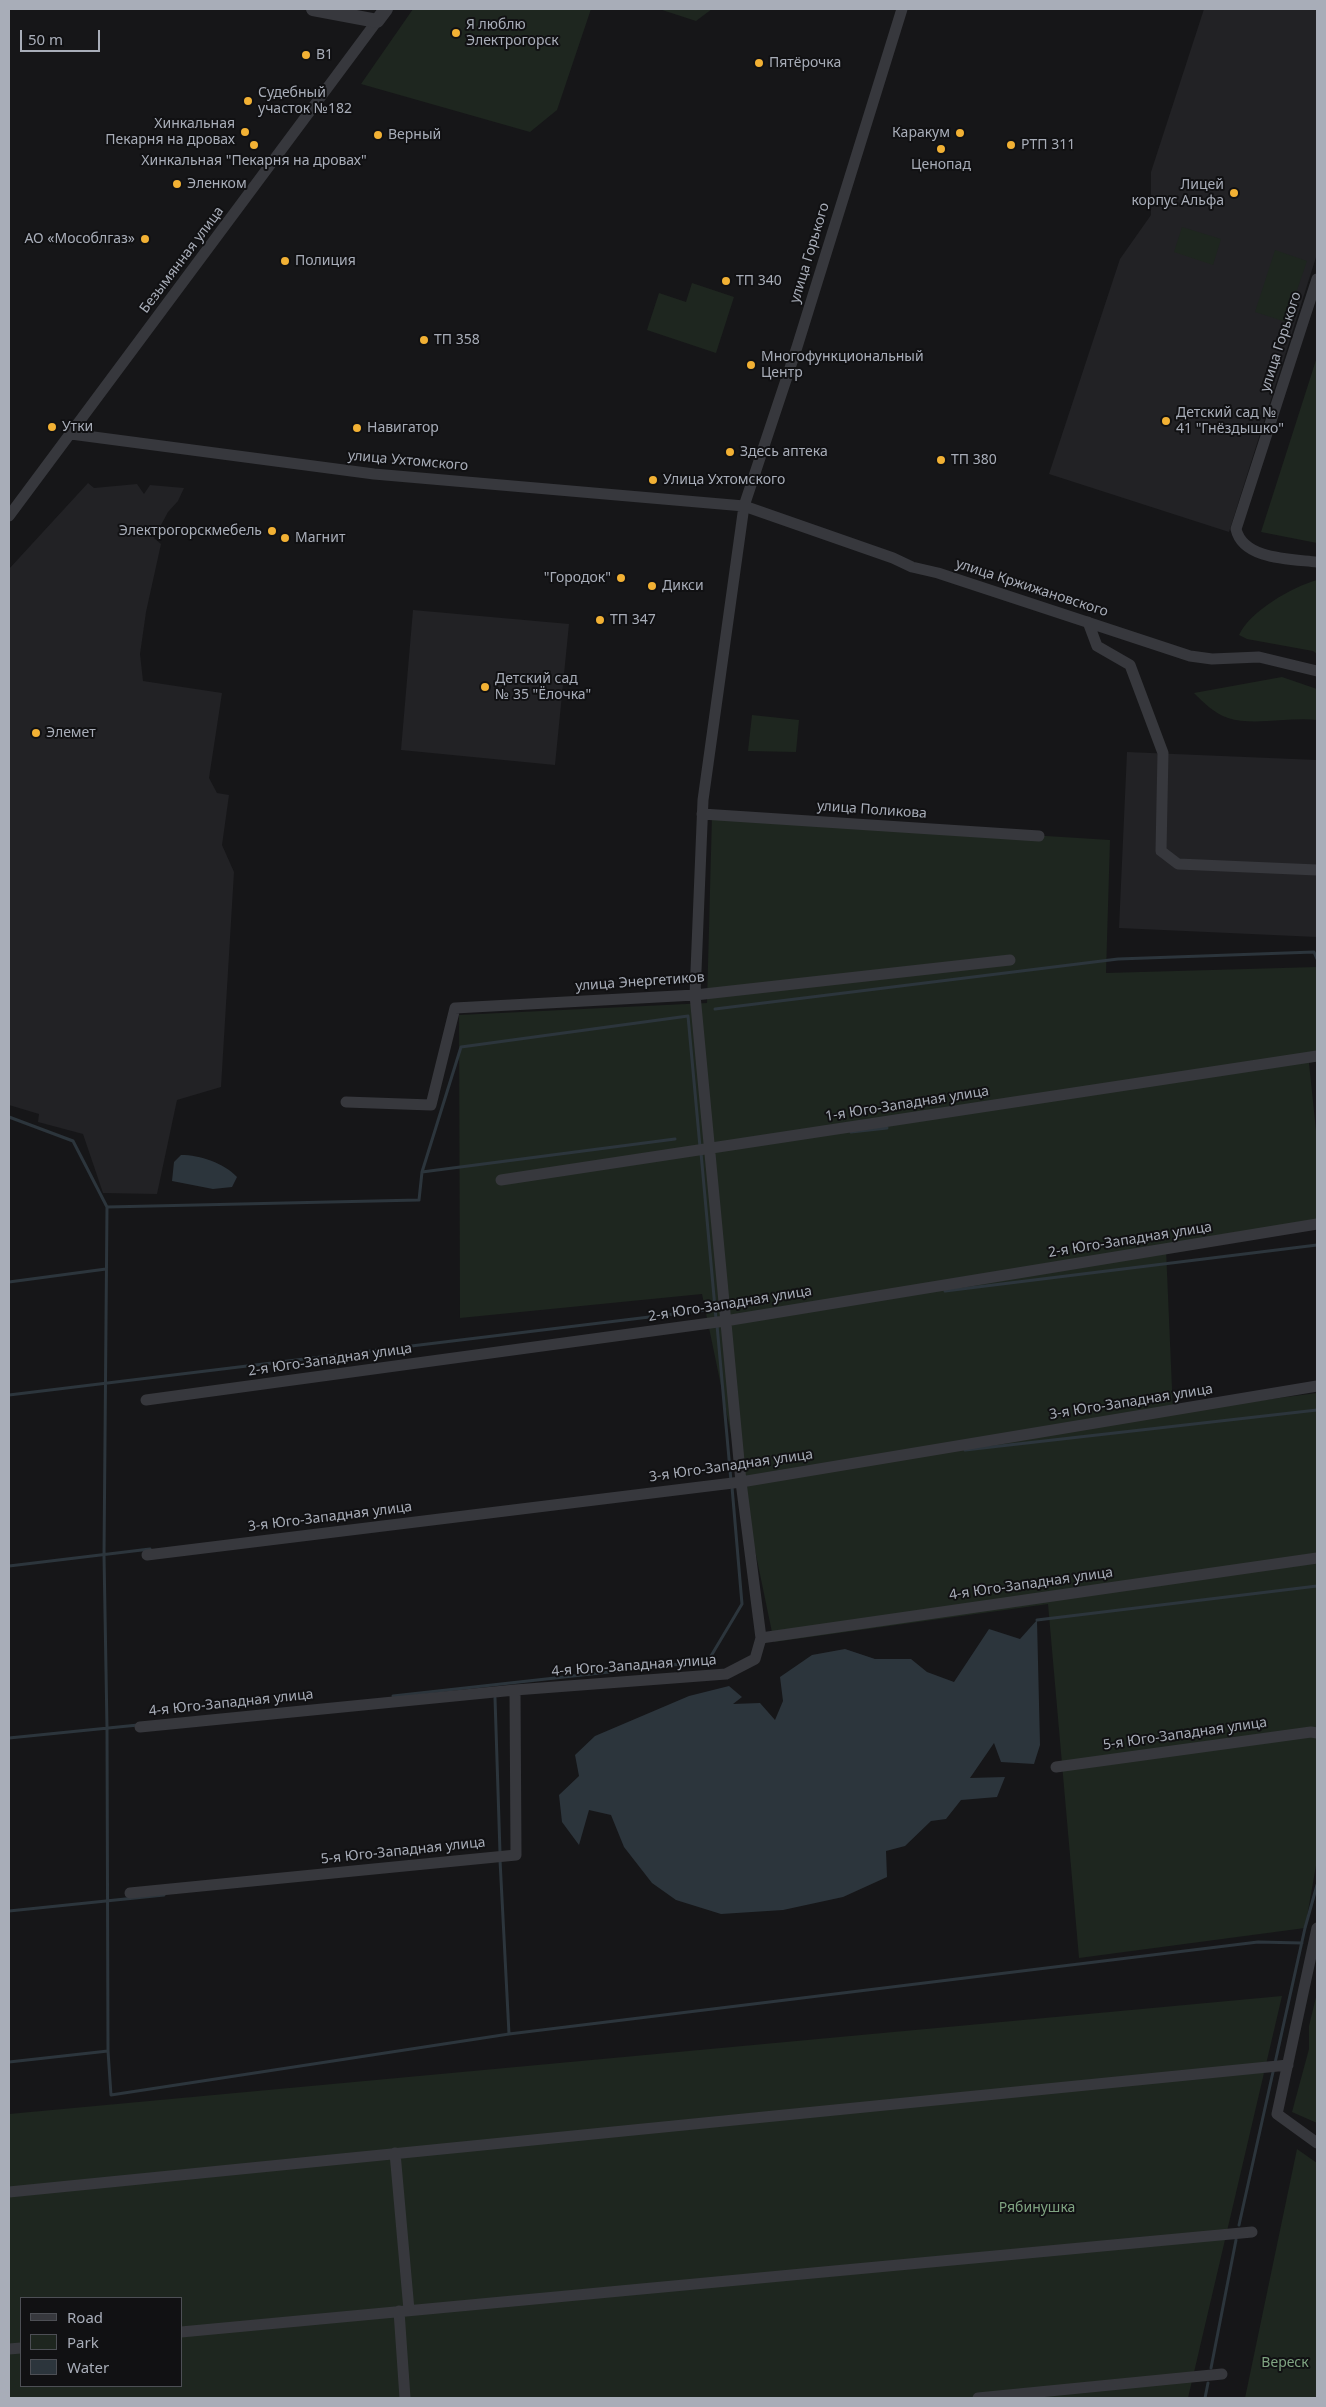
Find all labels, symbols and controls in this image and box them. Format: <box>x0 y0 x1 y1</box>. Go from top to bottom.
place label: Я люблю Электрогорск <box>466 17 559 49</box>
scale bar <box>22 20 102 52</box>
marker: Я люблю Электрогорск <box>450 27 462 39</box>
text: 50 m <box>28 29 63 49</box>
place label: B1 <box>316 47 333 63</box>
marker: B1 <box>300 49 312 61</box>
place label: Пятёрочка <box>769 55 841 71</box>
marker: Пятёрочка <box>753 57 765 69</box>
place label: Судебный участок №182 <box>258 85 352 118</box>
marker: Судебный участок №182 <box>242 95 254 107</box>
place label: Хинкальная Пекарня на дровах <box>105 116 235 148</box>
place label: Каракум <box>892 125 950 141</box>
marker: Хинкальная Пекарня на дровах <box>239 126 251 138</box>
place label: Верный <box>388 127 441 143</box>
marker: Каракум <box>954 127 966 139</box>
marker: Верный <box>372 129 384 141</box>
place label: РТП 311 <box>1021 137 1075 153</box>
marker: Хинкальная "Пекарня на дровах" <box>248 139 260 151</box>
marker: РТП 311 <box>1005 139 1017 151</box>
marker: Ценопад <box>935 143 947 155</box>
place label: Хинкальная "Пекарня на дровах" <box>141 153 367 169</box>
place label: Ценопад <box>911 157 971 173</box>
place label: Эленком <box>187 176 247 192</box>
place label: Лицей корпус Альфа <box>1131 177 1224 210</box>
marker: Эленком <box>171 178 183 190</box>
marker: Лицей корпус Альфа <box>1228 187 1240 199</box>
street label: улица Горького <box>787 201 833 305</box>
street label: Безымянная улица <box>136 203 228 317</box>
place label: АО «Мособлгаз» <box>24 231 135 247</box>
marker: АО «Мособлгаз» <box>139 233 151 245</box>
place label: Полиция <box>295 253 356 269</box>
marker: Полиция <box>279 255 291 267</box>
place label: ТП 340 <box>736 273 782 289</box>
marker: ТП 340 <box>720 275 732 287</box>
street label: улица Горького <box>1257 290 1305 394</box>
place label: ТП 358 <box>434 332 480 348</box>
marker: ТП 358 <box>418 334 430 346</box>
place label: Многофункциональный Центр <box>761 349 924 382</box>
marker: Многофункциональный Центр <box>745 359 757 371</box>
place label: Детский сад № 41 "Гнёздышко" <box>1176 405 1284 438</box>
marker: Детский сад № 41 "Гнёздышко" <box>1160 415 1172 427</box>
place label: Утки <box>62 419 93 435</box>
place label: Навигатор <box>367 420 439 436</box>
marker: Утки <box>46 421 58 433</box>
marker: Навигатор <box>351 422 363 434</box>
place label: Здесь аптека <box>740 444 828 460</box>
marker: Здесь аптека <box>724 446 736 458</box>
street label: улица Ухтомского <box>347 447 469 475</box>
place label: ТП 380 <box>951 452 997 468</box>
marker: ТП 380 <box>935 454 947 466</box>
place label: Улица Ухтомского <box>663 472 785 488</box>
marker: Улица Ухтомского <box>647 474 659 486</box>
place label: Электрогорскмебель <box>119 523 262 539</box>
marker: Электрогорскмебель <box>266 525 278 537</box>
place label: Магнит <box>295 530 345 546</box>
marker: Магнит <box>279 532 291 544</box>
street label: улица Кржижановского <box>954 555 1110 621</box>
place label: "Городок" <box>544 570 611 586</box>
marker: "Городок" <box>615 572 627 584</box>
place label: Дикси <box>662 578 704 594</box>
marker: Дикси <box>646 580 658 592</box>
place label: ТП 347 <box>610 612 656 628</box>
marker: ТП 347 <box>594 614 606 626</box>
place label: Детский сад № 35 "Ёлочка" <box>495 671 591 704</box>
marker: Детский сад № 35 "Ёлочка" <box>479 681 491 693</box>
place label: Элемет <box>46 725 96 741</box>
marker: Элемет <box>30 727 42 739</box>
street label: улица Поликова <box>817 798 927 822</box>
street label: улица Энергетиков <box>575 969 705 995</box>
street label: 1-я Юго-Западная улица <box>824 1083 990 1125</box>
street label: 2-я Юго-Западная улица <box>1047 1219 1213 1261</box>
street label: 2-я Юго-Западная улица <box>647 1283 813 1325</box>
street label: 2-я Юго-Западная улица <box>247 1340 413 1380</box>
street label: 3-я Юго-Западная улица <box>1048 1381 1214 1423</box>
street label: 3-я Юго-Западная улица <box>648 1446 814 1486</box>
street label: 3-я Юго-Западная улица <box>247 1499 413 1535</box>
street label: 4-я Юго-Западная улица <box>948 1564 1114 1604</box>
street label: 4-я Юго-Западная улица <box>551 1652 717 1680</box>
street label: 4-я Юго-Западная улица <box>148 1686 314 1720</box>
street label: 5-я Юго-Западная улица <box>1102 1714 1268 1754</box>
street label: 5-я Юго-Западная улица <box>320 1834 486 1868</box>
park label: Рябинушка <box>999 2200 1075 2216</box>
legend <box>20 2297 182 2387</box>
text: Road <box>67 2307 103 2327</box>
text: Park <box>67 2332 99 2352</box>
park label: Вереск <box>1261 2355 1309 2371</box>
text: Water <box>67 2357 109 2377</box>

